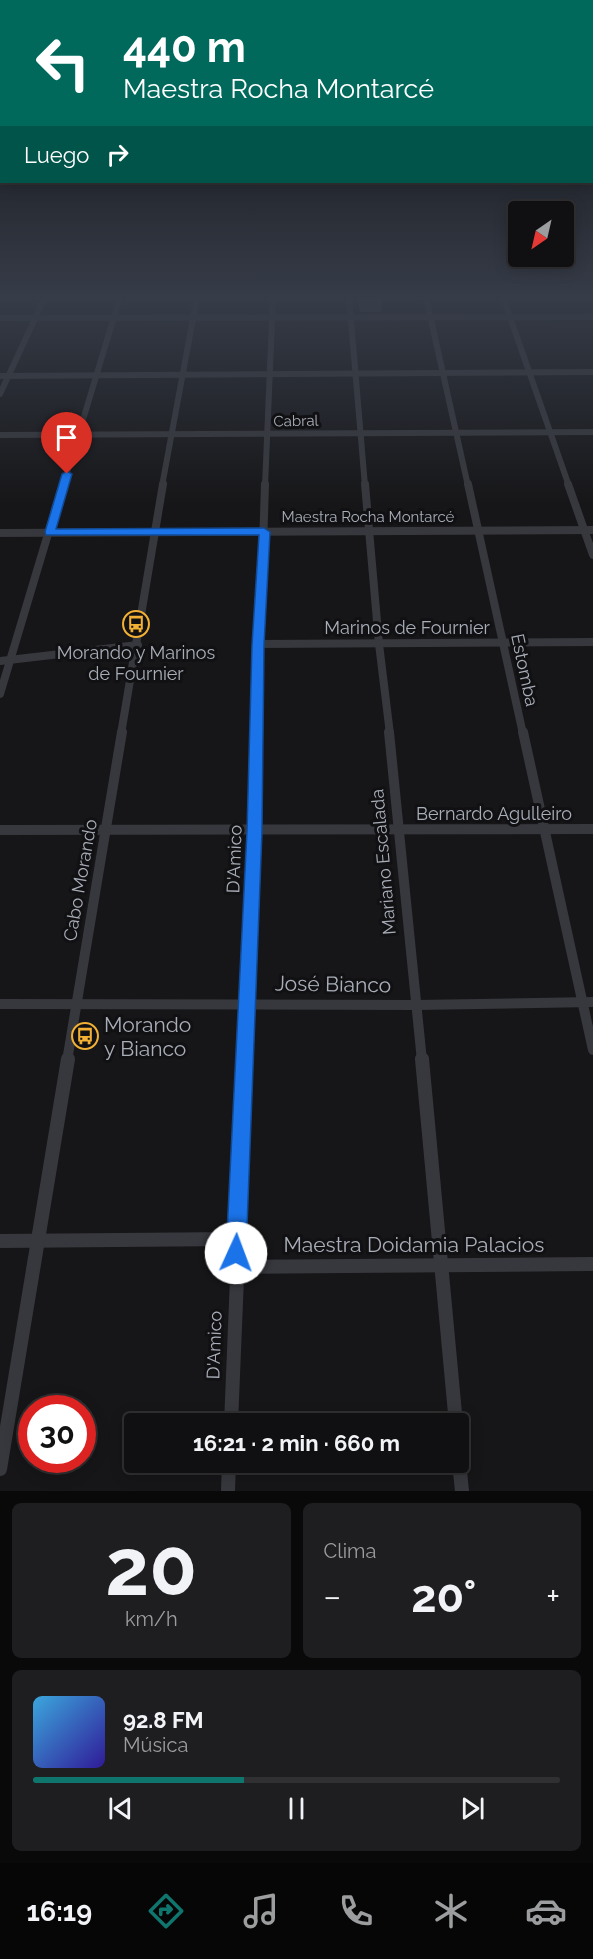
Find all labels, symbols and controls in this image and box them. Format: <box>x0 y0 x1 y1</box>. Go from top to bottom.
text: 440 m <box>123 23 246 72</box>
icon: left <box>24 24 102 102</box>
text: Maestra Rocha Montarcé <box>123 73 434 104</box>
icon: right <box>101 138 134 171</box>
text: Luego <box>24 142 89 168</box>
north arrow <box>508 201 574 267</box>
map controls <box>508 201 574 267</box>
pin <box>41 412 92 474</box>
street label: Cabral <box>273 412 320 430</box>
icon: arrive <box>50 421 83 454</box>
street label: Maestra Rocha Montarcé <box>282 508 455 526</box>
bus stop icon: Morando y Marinos de Fournier <box>121 609 151 639</box>
street label: Marinos de Fournier <box>324 617 490 638</box>
street label: Estomba <box>507 632 543 708</box>
place label: Morando y Marinos de Fournier <box>57 642 216 684</box>
street label: Mariano Escalada <box>366 788 400 936</box>
street label: Bernardo Agulleiro <box>416 803 572 824</box>
street label: Cabo Morando <box>59 817 101 943</box>
street label: D'Amico <box>222 824 246 894</box>
street label: José Bianco <box>275 970 391 998</box>
place label: Morando y Bianco <box>104 1012 191 1061</box>
bus stop icon: Morando y Bianco <box>70 1021 100 1051</box>
position arrow <box>204 1221 268 1285</box>
street label: Maestra Doidamia Palacios <box>284 1232 544 1257</box>
street label: D'Amico <box>202 1310 226 1380</box>
speed limit sign: 30 <box>18 1395 96 1473</box>
text: 16:21 · 2 min · 660 m <box>193 1430 400 1456</box>
text: 20 <box>105 1522 197 1613</box>
text: Clima <box>324 1539 376 1563</box>
text: 20° <box>411 1570 476 1623</box>
text: − <box>324 1577 341 1616</box>
text: + <box>546 1577 560 1616</box>
text: km/h <box>125 1607 178 1631</box>
text: 92.8 FM <box>123 1707 204 1733</box>
text: Música <box>123 1733 188 1757</box>
icon: previous <box>104 1792 137 1825</box>
icon: pause <box>280 1792 313 1825</box>
icon: next <box>456 1792 489 1825</box>
icon: directions <box>145 1890 187 1932</box>
icon: music <box>240 1890 282 1932</box>
icon: phone <box>335 1890 377 1932</box>
icon: climate <box>430 1890 472 1932</box>
icon: car <box>525 1890 567 1932</box>
text: 16:19 <box>26 1896 92 1927</box>

